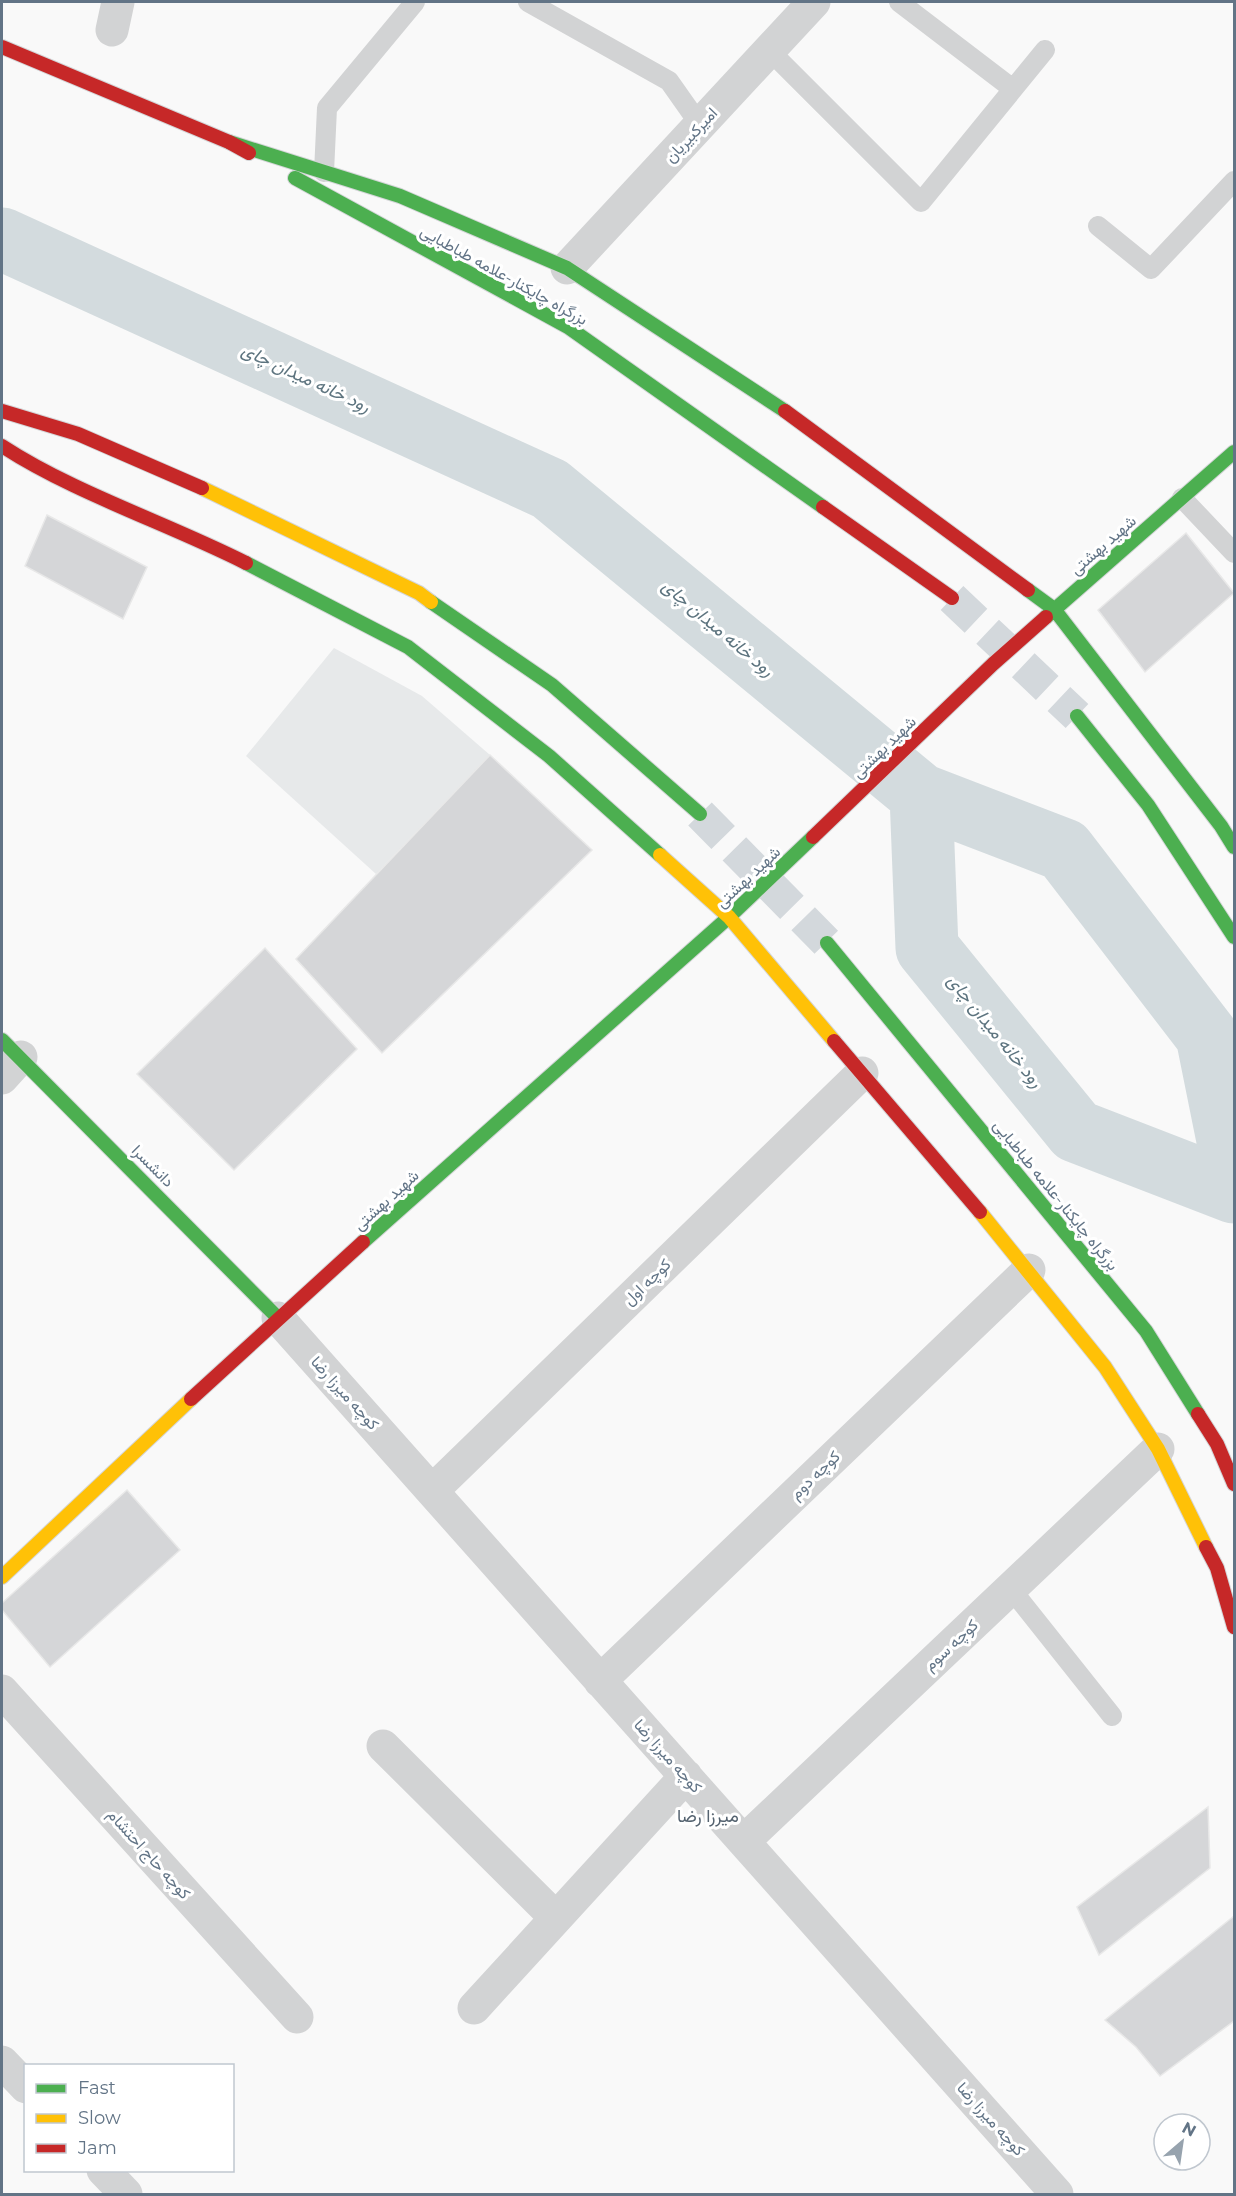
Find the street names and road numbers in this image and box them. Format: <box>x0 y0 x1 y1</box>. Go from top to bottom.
street label: امیرکبیریان <box>661 103 722 167</box>
street label: بزرگراه چایکنار-علامه طباطبایی <box>416 221 591 331</box>
street label: شهید بهشتى <box>1066 511 1141 580</box>
street label: شهید بهشتی <box>848 712 921 783</box>
street label: شهید بهشتى <box>712 842 785 912</box>
street label: بزرگراه چایکنار-علامه طباطبایی <box>988 1116 1123 1275</box>
street label: دانشسرا <box>127 1141 178 1192</box>
street label: شهید بهشتى <box>349 1166 423 1235</box>
street label: کوچه اول <box>619 1255 676 1311</box>
street label: کوچه میرزا رضا <box>306 1352 383 1435</box>
street label: کوچه دوم <box>786 1447 845 1505</box>
street label: کوچه سوم <box>920 1615 983 1676</box>
street label: کوچه میرزا رضا <box>629 1715 706 1798</box>
street label: کوچه حاج احتشام <box>102 1805 194 1904</box>
street label: کوچه میرزا رضا <box>952 2078 1029 2161</box>

